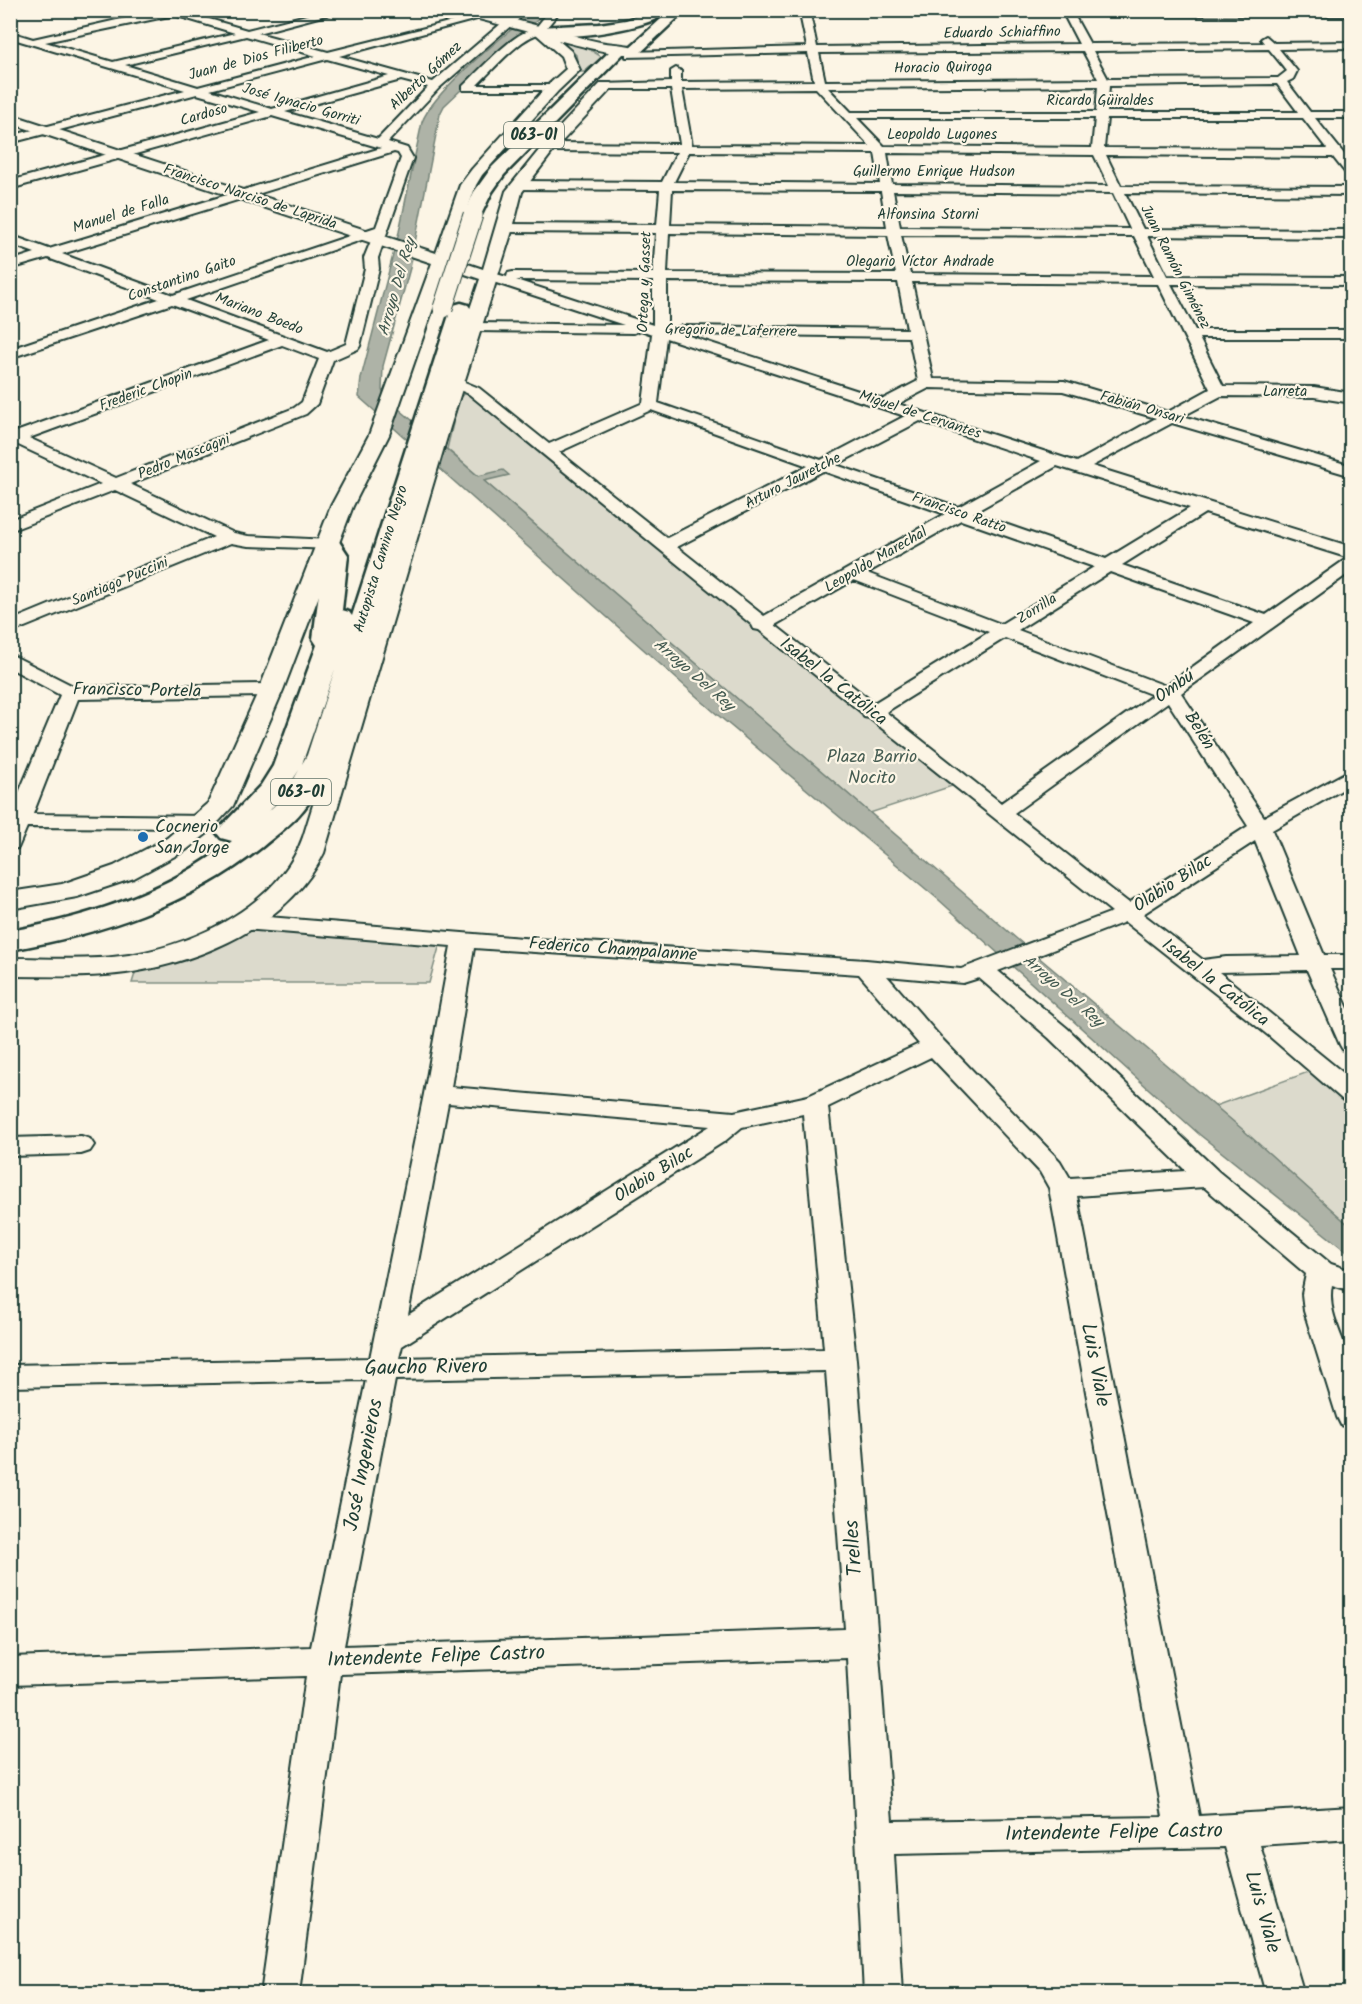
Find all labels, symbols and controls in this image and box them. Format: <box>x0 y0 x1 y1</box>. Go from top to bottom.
street label: Eduardo Schiaffino <box>943 20 1061 46</box>
street label: Juan de Dios Filiberto <box>186 28 326 88</box>
street label: Alberto Gómez <box>384 36 468 116</box>
street label: Horacio Quiroga <box>894 55 992 81</box>
street label: José Ignacio Gorriti <box>239 77 364 134</box>
street label: Ricardo Güiraldes <box>1046 89 1154 113</box>
street label: Cardoso <box>177 97 231 133</box>
road number: 063-01 <box>504 122 564 148</box>
street label: Leopoldo Lugones <box>887 123 998 147</box>
street label: Francisco Narciso de Laprida <box>160 158 340 236</box>
street label: Guillermo Enrique Hudson <box>853 160 1015 184</box>
street label: Manuel de Falla <box>70 188 172 240</box>
street label: Juan Ramón Giménez <box>1133 201 1217 334</box>
street label: Alfonsina Storni <box>877 203 980 227</box>
street label: Ortega y Gasset <box>631 231 659 333</box>
water label: Arroyo Del Rey <box>371 233 424 339</box>
street label: Constantino Gaito <box>124 249 240 309</box>
street label: Olegario Víctor Andrade <box>846 250 994 274</box>
street label: Mariano Boedo <box>211 286 307 342</box>
street label: Gregorio de Laferrere <box>665 318 798 344</box>
street label: Frederic Chopin <box>96 362 196 418</box>
street label: Larreta <box>1263 380 1307 404</box>
street label: Miguel de Cervantes <box>856 384 985 446</box>
street label: Fabián Onsari <box>1097 385 1188 432</box>
street label: Pedro Mascagni <box>134 427 235 486</box>
street label: Arturo Jauretche <box>741 446 846 516</box>
street label: Autopista Camino Negro <box>347 482 415 636</box>
street label: Francisco Ratto <box>909 486 1010 540</box>
street label: Leopoldo Marechal <box>820 521 932 599</box>
street label: Santiago Puccini <box>68 550 173 613</box>
street label: Zorrilla <box>1012 587 1062 631</box>
street label: Isabel la Católica <box>773 630 893 734</box>
water label: Arroyo Del Rey <box>648 633 742 719</box>
street label: Ombú <box>1149 662 1201 711</box>
street label: Francisco Portela <box>72 675 202 707</box>
street label: Belén <box>1176 706 1222 756</box>
park label: Plaza Barrio Nocito <box>827 743 917 793</box>
road number: 063-01 <box>271 779 331 805</box>
place label: Cocnerio San Jorge <box>155 813 229 863</box>
marker: Cocnerio San Jorge <box>136 830 150 844</box>
street label: Olabio Bilac <box>1128 847 1218 921</box>
street label: Federico Champalanne <box>528 930 698 970</box>
street label: Isabel la Católica <box>1155 931 1275 1035</box>
water label: Arroyo Del Rey <box>1017 949 1111 1035</box>
street label: Olabio Bilac <box>608 1139 700 1211</box>
street label: Luis Viale <box>1071 1320 1119 1410</box>
street label: Gaucho Rivero <box>364 1350 488 1386</box>
street label: José Ingenieros <box>335 1396 393 1534</box>
street label: Trelles <box>836 1519 872 1577</box>
street label: Intendente Felipe Castro <box>326 1637 546 1677</box>
street label: Intendente Felipe Castro <box>1005 1815 1223 1851</box>
street label: Luis Viale <box>1234 1867 1290 1958</box>

